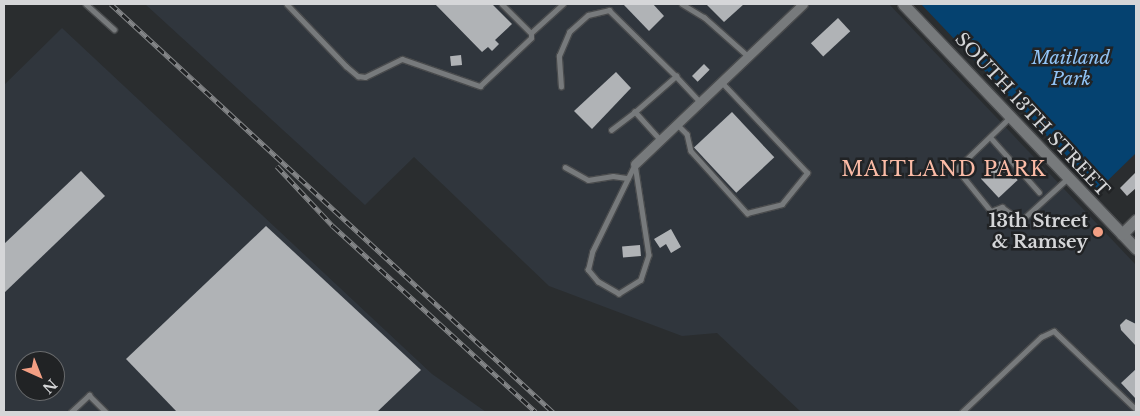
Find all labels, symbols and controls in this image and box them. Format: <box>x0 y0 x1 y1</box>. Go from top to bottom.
street label: SOUTH 13TH STREET <box>950 29 1114 201</box>
park label: Maitland Park <box>1032 48 1110 90</box>
district label: MAITLAND PARK <box>840 157 1048 181</box>
place label: 13th Street & Ramsey <box>989 211 1088 253</box>
marker: 13th Street & Ramsey <box>1092 226 1104 238</box>
north arrow <box>15 351 65 401</box>
text: N <box>39 375 61 397</box>

